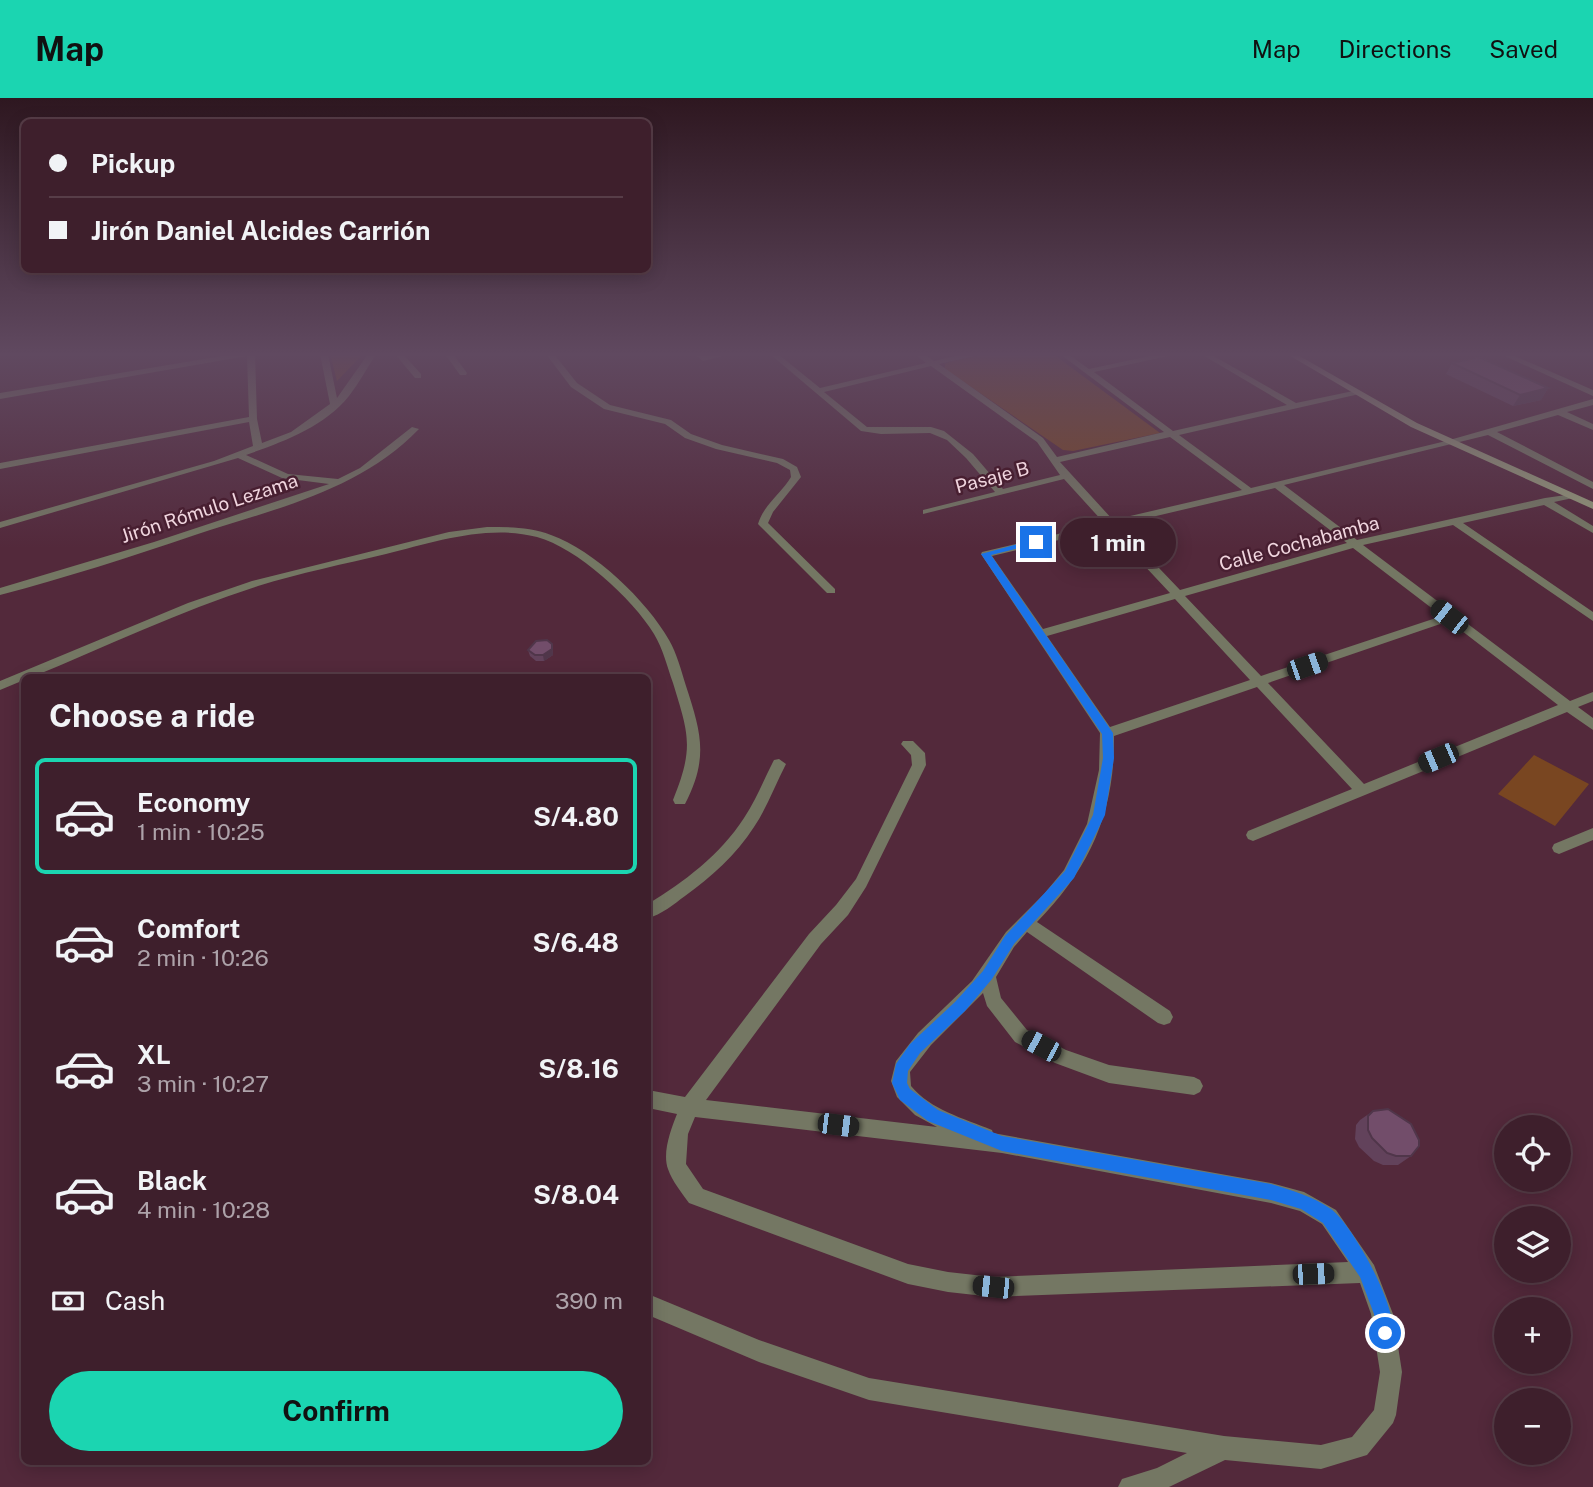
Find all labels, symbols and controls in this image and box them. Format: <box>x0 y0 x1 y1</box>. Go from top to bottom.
text: Map <box>35 30 104 68</box>
text: Map <box>1252 35 1301 63</box>
text: Directions <box>1339 35 1451 63</box>
text: Saved <box>1489 35 1558 63</box>
text: Pickup <box>91 148 175 179</box>
text: Jirón Daniel Alcides Carrión <box>91 215 430 246</box>
street label: Pasaje B <box>953 457 1031 497</box>
street label: Jirón Rómulo Lezama <box>118 469 300 547</box>
street label: Calle Cochabamba <box>1217 511 1381 575</box>
callout: 1 min <box>1060 518 1176 566</box>
route end <box>1020 526 1052 558</box>
text: 1 min <box>1090 529 1146 556</box>
car <box>1426 596 1473 638</box>
car <box>1284 649 1331 683</box>
text: Choose a ride <box>49 697 255 734</box>
car <box>1415 740 1462 776</box>
icon: car <box>53 785 116 848</box>
text: Economy <box>137 787 250 818</box>
text: S/4.80 <box>533 801 619 832</box>
text: 1 min · 10:25 <box>137 818 265 845</box>
icon: car <box>53 911 116 974</box>
text: Comfort <box>137 913 240 944</box>
text: S/6.48 <box>533 927 619 958</box>
text: 2 min · 10:26 <box>137 944 269 971</box>
car <box>1018 1027 1065 1065</box>
icon: car <box>53 1037 116 1100</box>
text: XL <box>137 1039 171 1070</box>
text: S/8.16 <box>538 1053 619 1084</box>
text: 3 min · 10:27 <box>137 1070 269 1097</box>
car <box>816 1112 861 1138</box>
map controls <box>1494 1115 1571 1465</box>
button: locate <box>1494 1115 1571 1192</box>
icon: car <box>53 1163 116 1226</box>
text: Black <box>137 1165 207 1196</box>
text: S/8.04 <box>533 1179 619 1210</box>
text: 4 min · 10:28 <box>137 1196 270 1223</box>
button: layers <box>1494 1206 1571 1283</box>
car <box>1292 1263 1335 1285</box>
car <box>972 1274 1015 1300</box>
icon: cash <box>49 1282 87 1320</box>
text: Cash <box>105 1285 165 1316</box>
text: 390 m <box>555 1287 623 1314</box>
button: + <box>1494 1297 1571 1374</box>
route start <box>1369 1317 1401 1349</box>
button: Confirm <box>49 1371 623 1451</box>
button: − <box>1494 1388 1571 1465</box>

